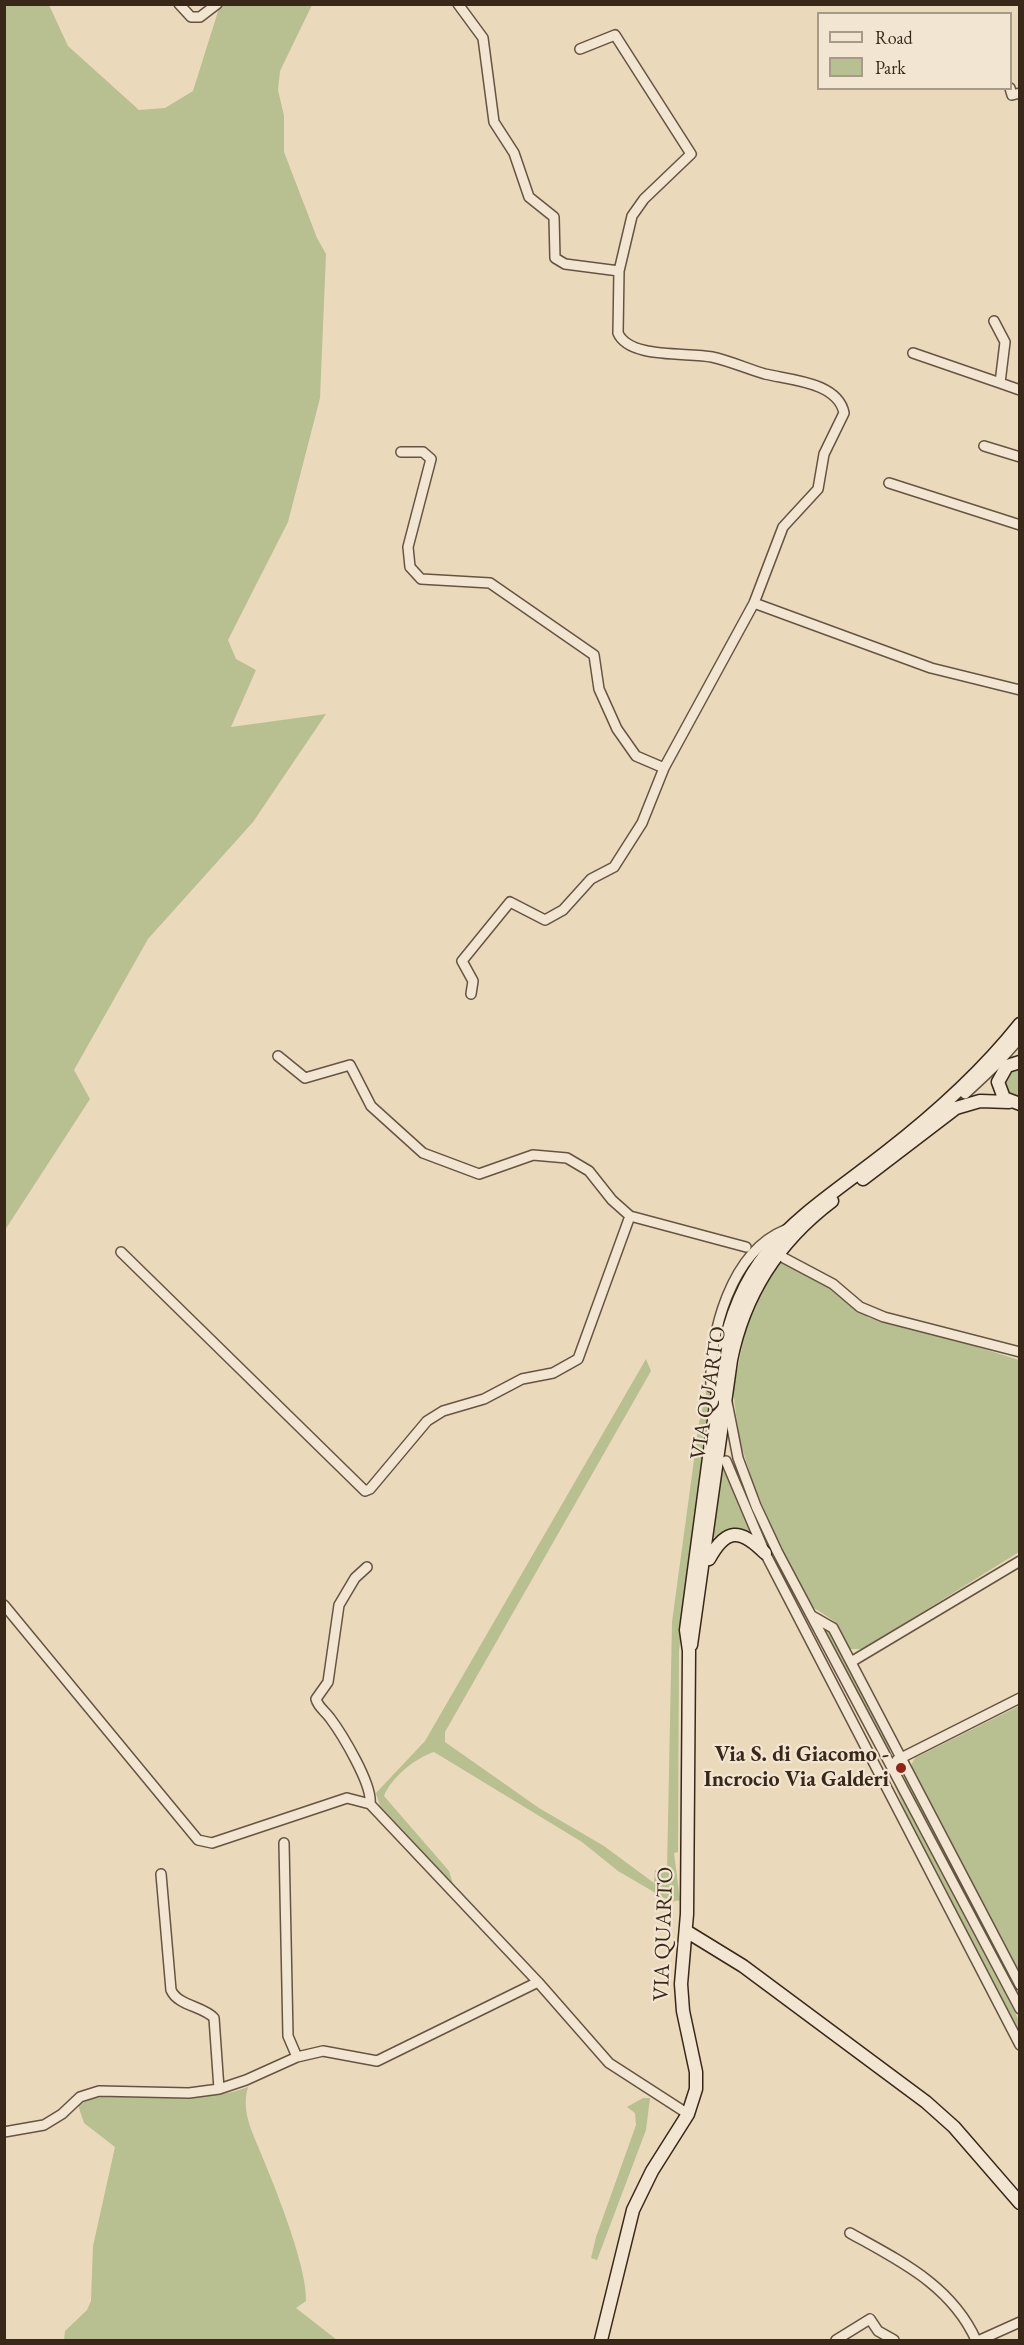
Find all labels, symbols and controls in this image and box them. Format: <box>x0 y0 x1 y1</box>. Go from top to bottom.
legend <box>817 12 1012 90</box>
text: Road <box>875 26 913 49</box>
text: Park <box>875 56 906 79</box>
street label: VIA QUARTO <box>685 1324 733 1462</box>
place label: Via S. di Giacomo - Incrocio Via Galderi <box>704 1742 889 1794</box>
marker: Via S. di Giacomo - Incrocio Via Galderi <box>894 1761 908 1775</box>
street label: VIA QUARTO <box>648 1866 680 2002</box>

